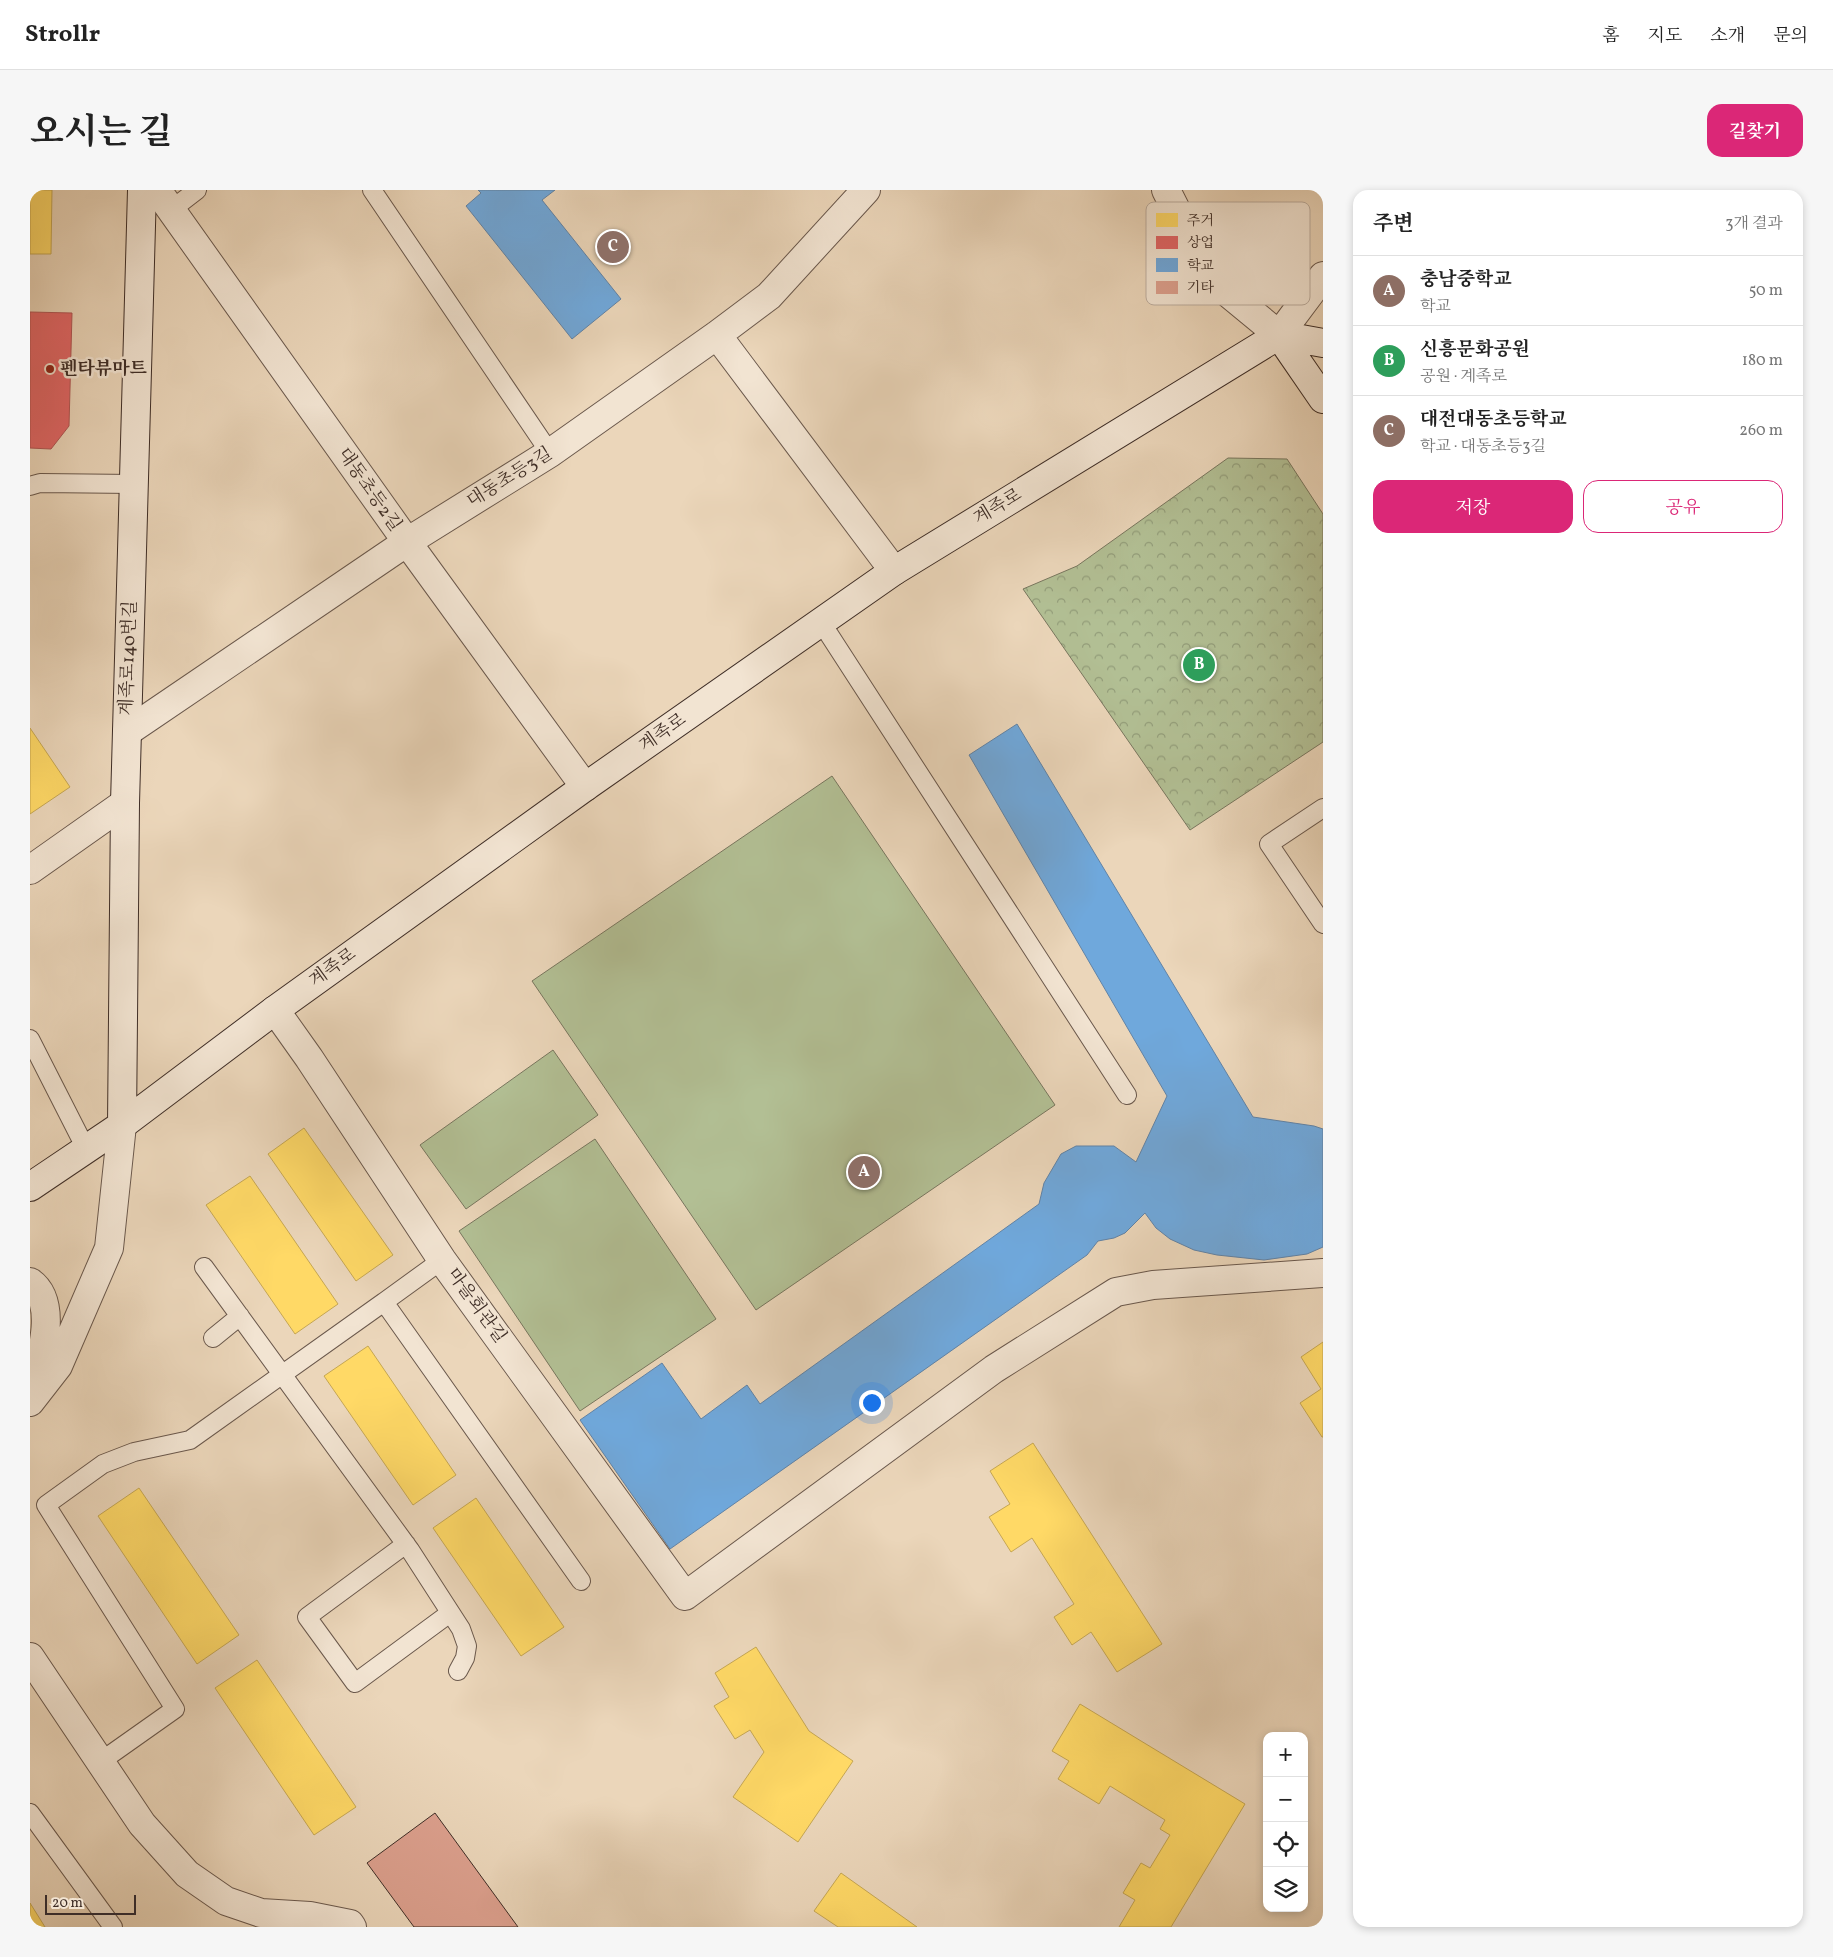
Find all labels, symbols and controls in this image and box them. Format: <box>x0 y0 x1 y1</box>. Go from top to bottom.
text: Strollr <box>25 18 100 52</box>
text: 홈 <box>1602 24 1620 49</box>
text: 지도 <box>1648 24 1682 49</box>
text: 소개 <box>1710 24 1745 49</box>
text: 문의 <box>1773 24 1808 49</box>
button: 길찾기 <box>1707 104 1803 157</box>
text: 오시는 길 <box>30 110 172 158</box>
legend <box>1146 202 1310 305</box>
text: 주변 <box>1373 210 1414 239</box>
text: 주거 <box>1187 212 1214 231</box>
text: 3개 결과 <box>1725 213 1783 235</box>
pin: C <box>597 228 629 266</box>
text: 상업 <box>1187 234 1214 253</box>
text: 학교 <box>1187 257 1215 276</box>
text: 충남중학교 <box>1420 267 1512 293</box>
text: 기타 <box>1187 279 1215 298</box>
text: A <box>1383 280 1395 302</box>
text: 50 m <box>1749 280 1783 302</box>
text: 학교 <box>1420 296 1451 318</box>
text: 신흥문화공원 <box>1420 337 1530 363</box>
text: B <box>1384 350 1394 372</box>
text: 180 m <box>1742 350 1783 372</box>
place label: 펜타뷰마트 <box>60 357 148 382</box>
marker: 펜타뷰마트 <box>44 363 56 375</box>
text: 공원 · 계족로 <box>1420 366 1507 388</box>
text: 대전대동초등학교 <box>1420 407 1567 433</box>
text: C <box>1384 420 1394 442</box>
text: 260 m <box>1739 420 1783 442</box>
text: 학교 · 대동초등3길 <box>1420 436 1546 458</box>
street label: 대동초등3길 <box>463 442 557 514</box>
street label: 대동초등2길 <box>331 443 407 537</box>
button: 저장 <box>1373 480 1573 533</box>
button: 공유 <box>1583 480 1783 533</box>
street label: 계족로 <box>969 483 1027 531</box>
street label: 계족로140번길 <box>114 600 144 716</box>
pin: B <box>1183 646 1215 684</box>
street label: 계족로 <box>634 708 692 758</box>
street label: 계족로 <box>305 943 361 993</box>
pin: A <box>848 1153 880 1191</box>
street label: 마을회관길 <box>440 1263 512 1349</box>
your location <box>859 1390 885 1416</box>
map controls <box>1263 1732 1308 1912</box>
button: + <box>1263 1732 1308 1777</box>
button: − <box>1263 1777 1308 1822</box>
button: locate <box>1263 1822 1308 1867</box>
button: layers <box>1263 1867 1308 1912</box>
scale bar <box>45 1892 136 1915</box>
text: 20 m <box>52 1894 83 1913</box>

